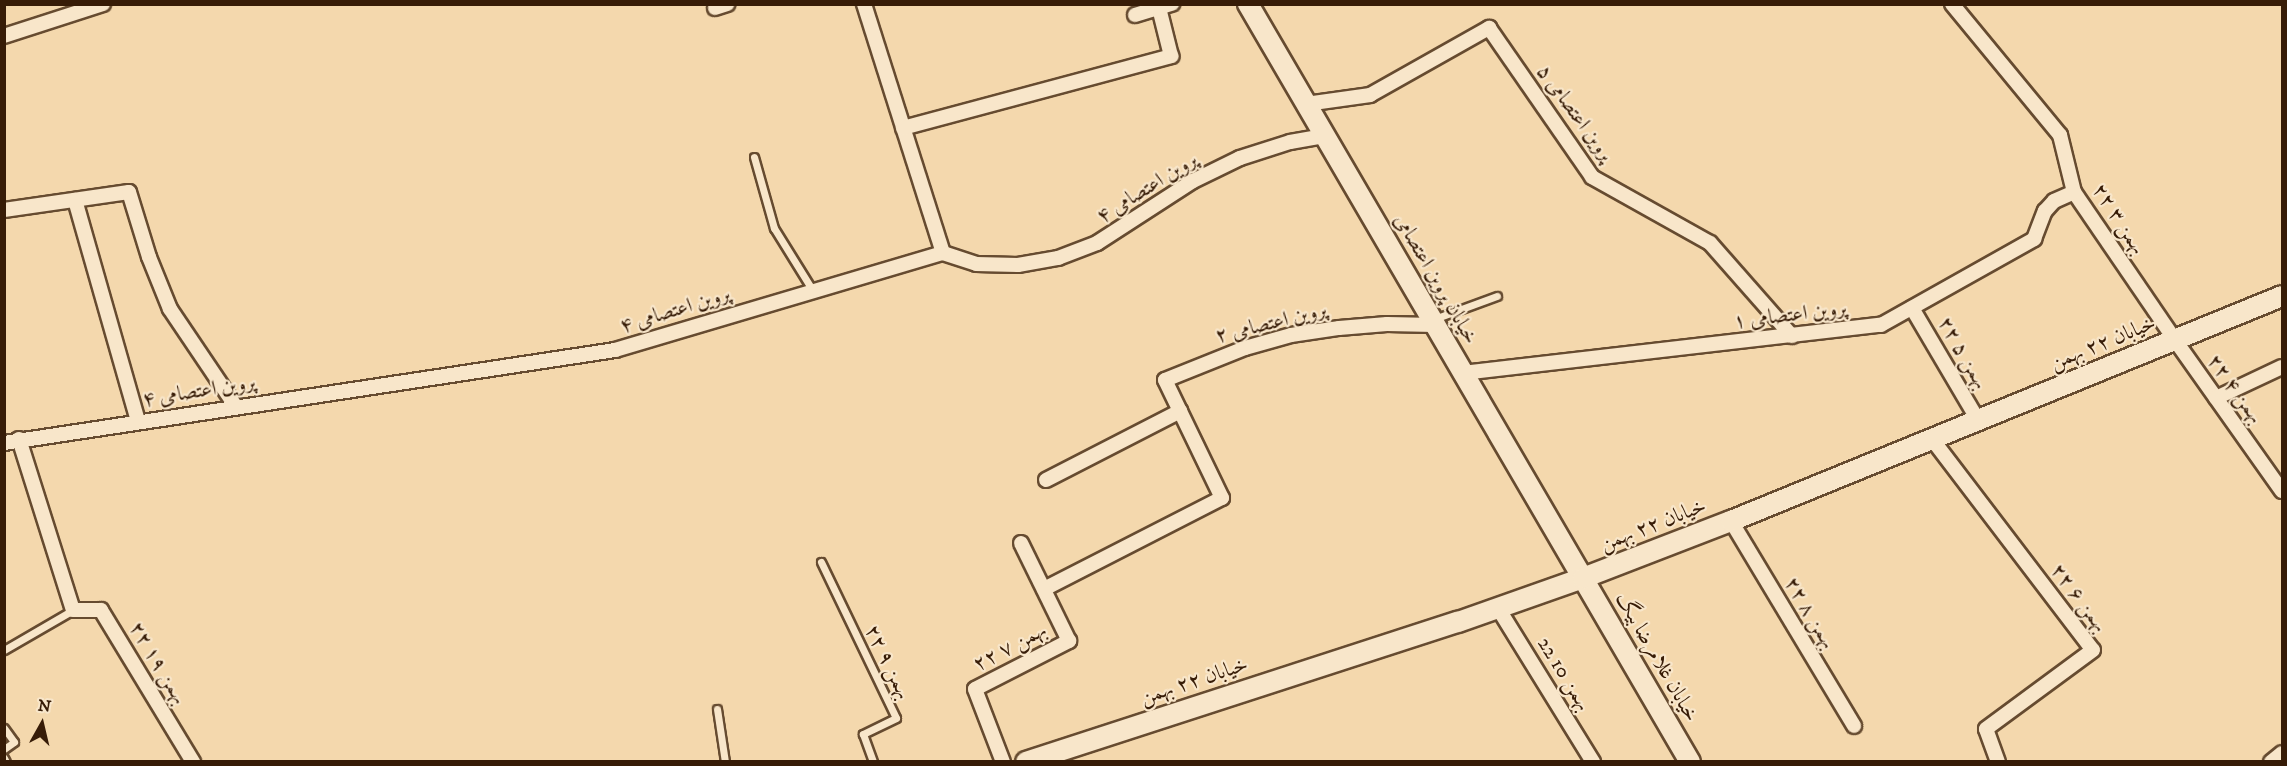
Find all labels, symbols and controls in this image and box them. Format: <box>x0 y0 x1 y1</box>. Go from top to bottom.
street label: پروین اعتصامی ۵ <box>1531 59 1619 167</box>
street label: پروین اعتصامی ۴ <box>1092 147 1202 229</box>
street label: ۲۲ بهمن ۳ <box>2087 179 2151 259</box>
street label: خیابان پروین اعتصامی <box>1389 209 1483 349</box>
street label: پروین اعتصامی ۴ <box>617 281 733 339</box>
street label: پروین اعتصامی ۱ <box>1732 296 1848 334</box>
street label: پروین اعتصامی ۲ <box>1213 297 1329 349</box>
street label: خیابان ۲۲ بهمن <box>2046 310 2160 376</box>
street label: ۲۲ بهمن ۵ <box>1932 312 1994 394</box>
street label: ۲۲ بهمن ۴ <box>2201 349 2269 429</box>
street label: پروین اعتصامی ۴ <box>141 370 257 412</box>
street label: خیابان ۲۲ بهمن <box>1596 493 1710 557</box>
street label: ۲۲ بهمن ۶ <box>2045 559 2113 637</box>
street label: ۲۲ بهمن ۸ <box>1779 572 1841 654</box>
street label: خیابان غلامرضا بیگ <box>1610 588 1704 726</box>
street label: ۲۲ بهمن ۱۹ <box>124 617 192 709</box>
street label: ۲۲ بهمن ۷ <box>969 617 1051 677</box>
street label: ۲۲ بهمن ۹ <box>859 621 917 703</box>
street label: 22 بهمن 10 <box>1531 632 1597 716</box>
street label: خیابان ۲۲ بهمن <box>1137 652 1251 710</box>
north arrow <box>12 694 72 754</box>
text: N <box>37 695 52 717</box>

